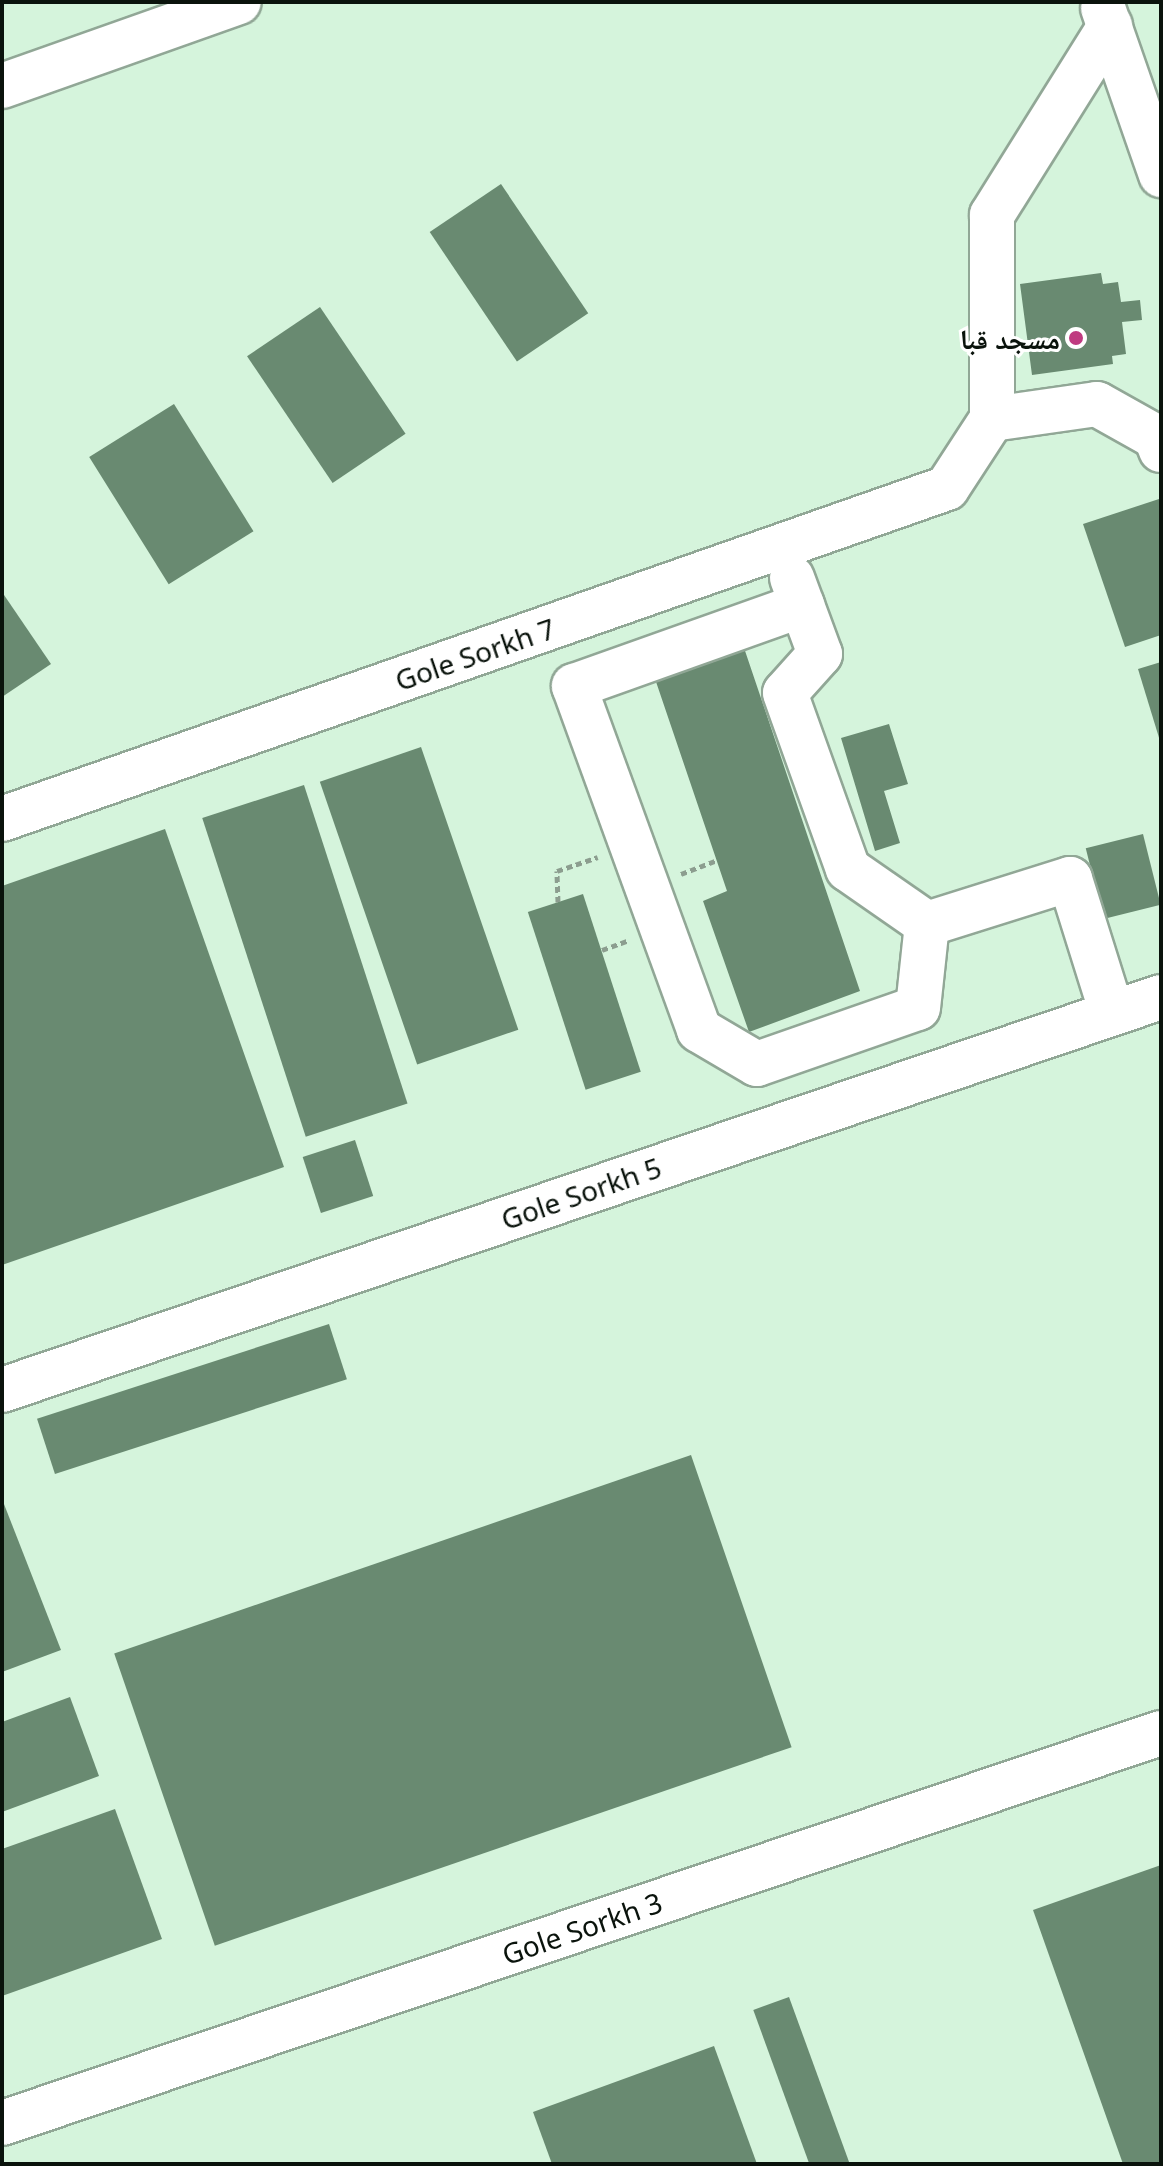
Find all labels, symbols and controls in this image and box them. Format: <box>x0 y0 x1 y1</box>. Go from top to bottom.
place label: مسجد قبا <box>960 321 1060 355</box>
marker: مسجد قبا <box>1067 329 1085 347</box>
street label: Gole Sorkh 7 <box>391 611 559 697</box>
street label: Gole Sorkh 5 <box>497 1150 665 1236</box>
street label: Gole Sorkh 3 <box>498 1885 666 1971</box>

